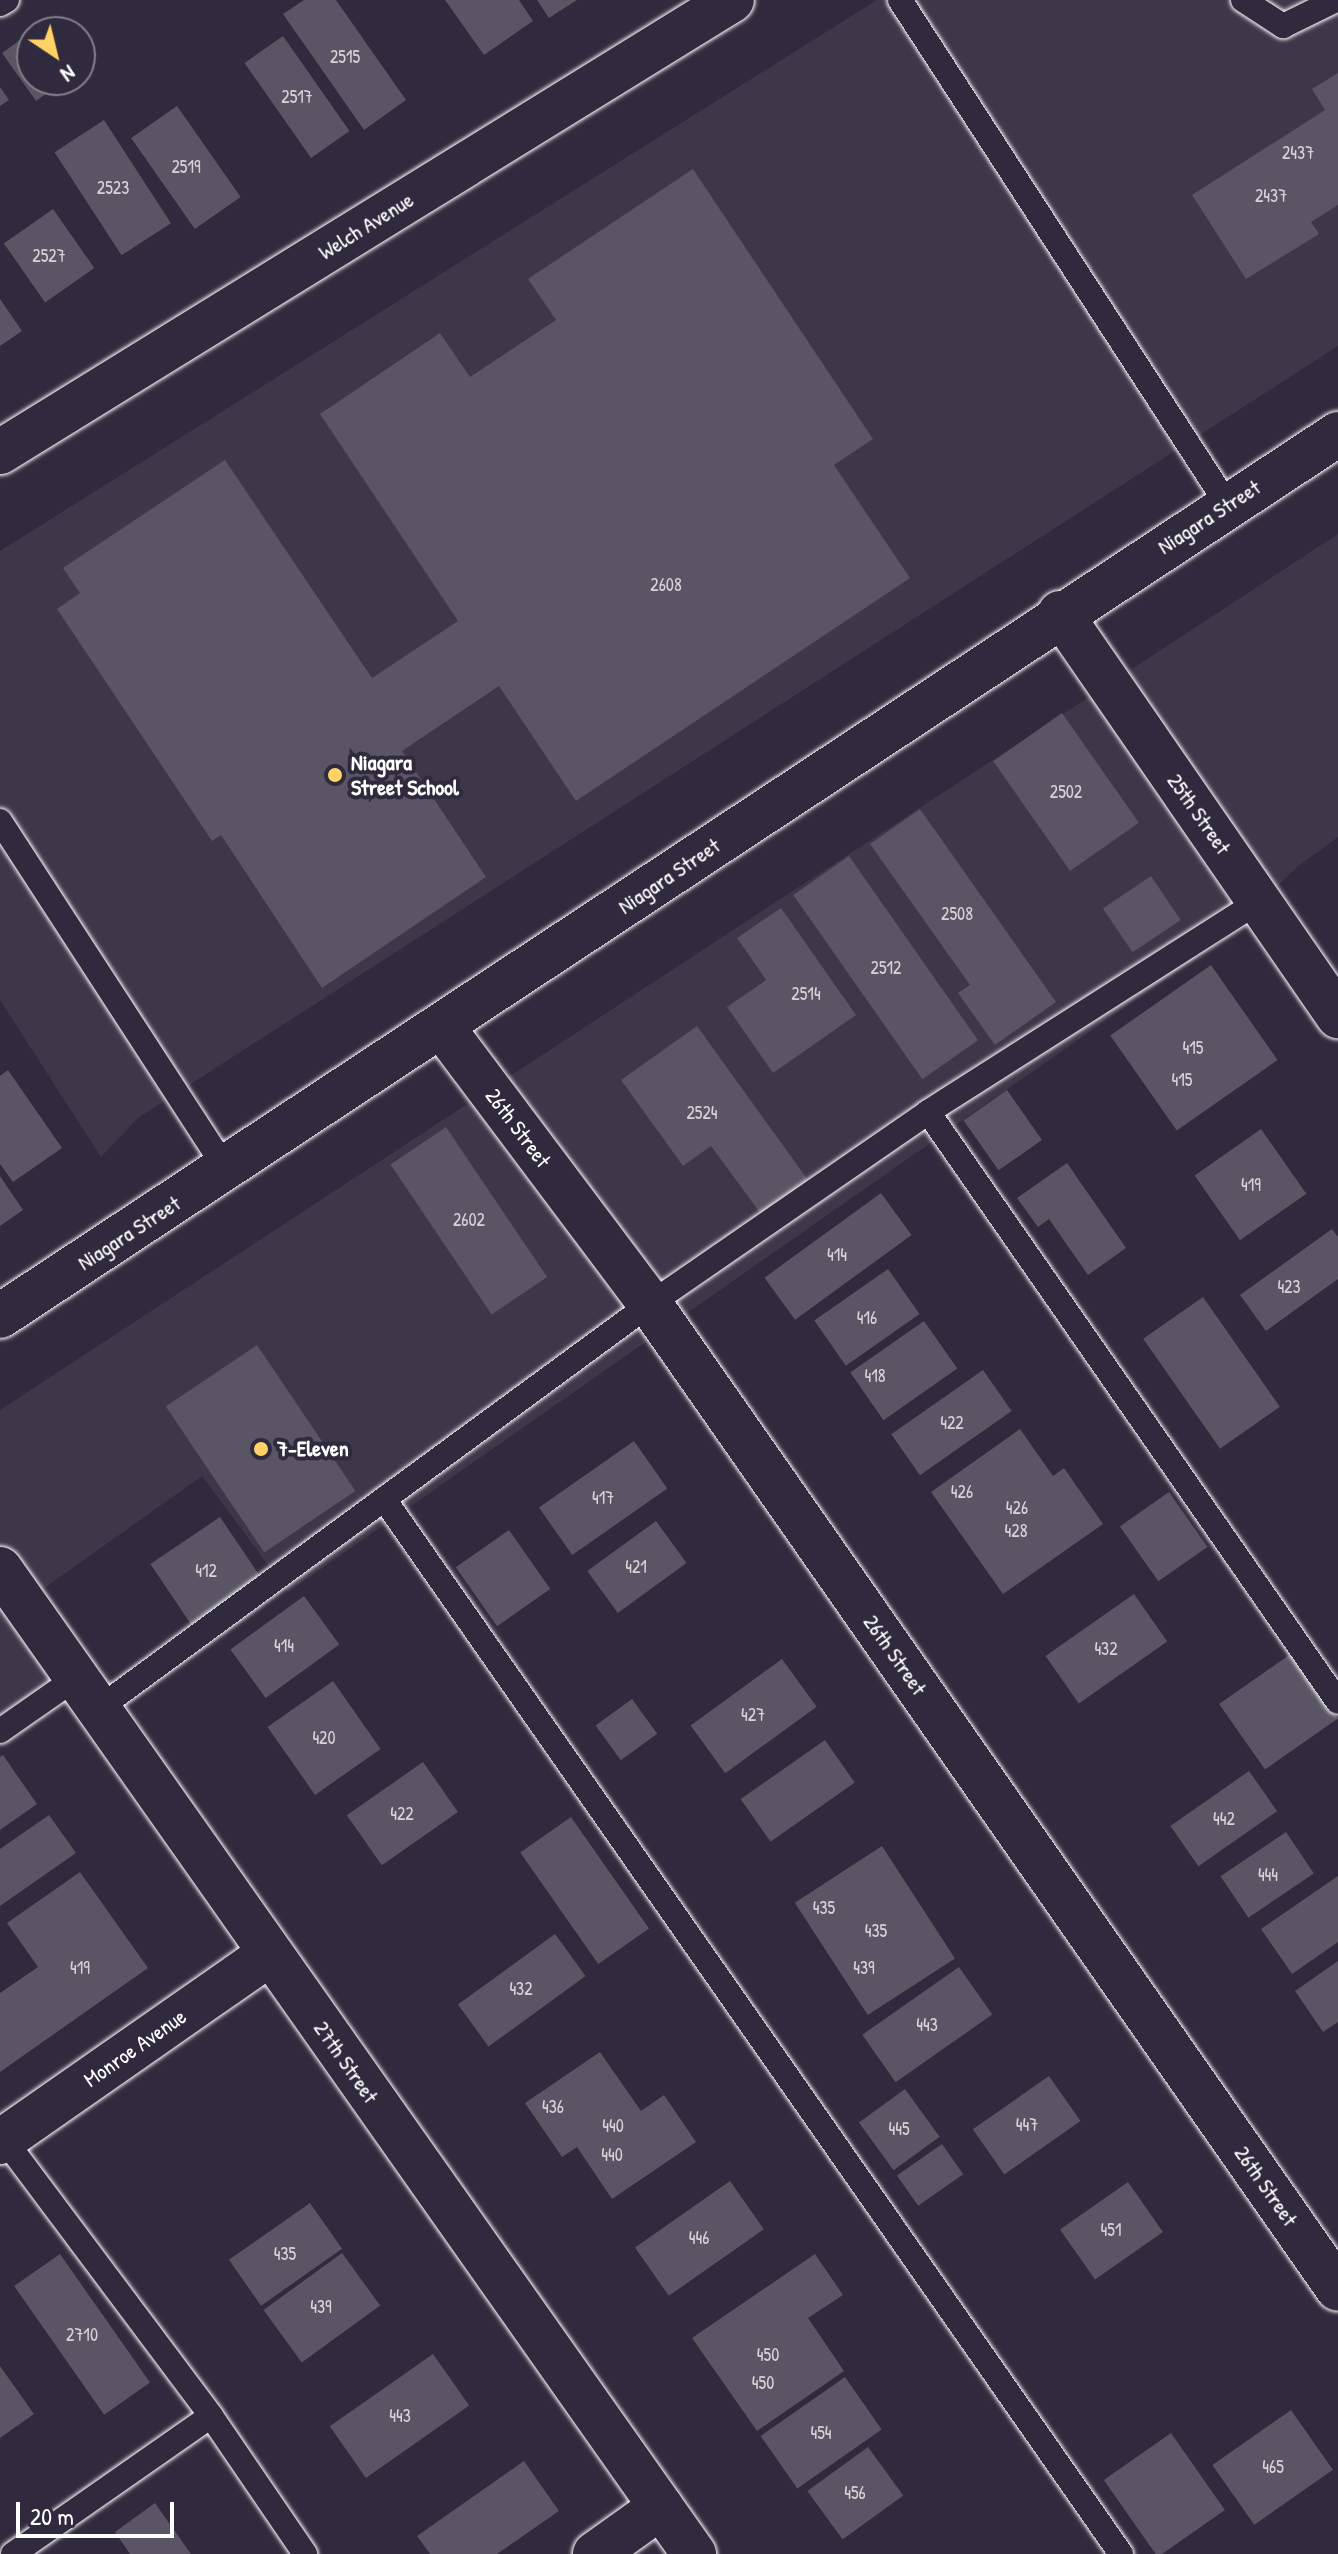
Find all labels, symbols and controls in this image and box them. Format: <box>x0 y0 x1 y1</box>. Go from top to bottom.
north arrow <box>16 16 96 96</box>
house number: 2515 <box>330 46 360 68</box>
text: N <box>55 58 82 90</box>
house number: 2517 <box>281 86 313 108</box>
house number: 2437 <box>1282 142 1314 164</box>
house number: 2519 <box>171 156 201 178</box>
house number: 2523 <box>97 177 129 199</box>
house number: 2437 <box>1255 185 1287 207</box>
street label: Welch Avenue <box>314 187 418 265</box>
house number: 2527 <box>32 245 66 267</box>
street label: Niagara Street <box>1153 474 1265 560</box>
house number: 2608 <box>650 574 682 596</box>
place label: Niagara Street School <box>351 749 459 800</box>
marker: Niagara Street School <box>326 766 344 784</box>
street label: 25th Street <box>1162 768 1236 860</box>
house number: 2502 <box>1050 781 1082 803</box>
street label: Niagara Street <box>613 832 725 920</box>
house number: 2508 <box>941 903 973 925</box>
house number: 2512 <box>871 957 901 979</box>
house number: 2514 <box>791 983 821 1005</box>
house number: 415 <box>1183 1037 1203 1059</box>
house number: 415 <box>1172 1069 1192 1091</box>
street label: 26th Street <box>480 1083 556 1173</box>
house number: 2524 <box>686 1102 718 1124</box>
house number: 419 <box>1241 1174 1261 1196</box>
street label: Niagara Street <box>73 1190 185 1276</box>
house number: 2602 <box>453 1209 485 1231</box>
house number: 414 <box>827 1244 847 1266</box>
house number: 423 <box>1277 1276 1301 1298</box>
house number: 416 <box>857 1307 877 1329</box>
house number: 418 <box>864 1365 886 1387</box>
house number: 422 <box>940 1412 964 1434</box>
place label: 7-Eleven <box>277 1436 349 1462</box>
marker: 7-Eleven <box>252 1440 270 1458</box>
house number: 426 <box>951 1481 973 1503</box>
house number: 417 <box>592 1487 614 1509</box>
house number: 426 <box>1006 1497 1028 1519</box>
house number: 428 <box>1005 1520 1027 1542</box>
house number: 421 <box>625 1556 647 1578</box>
house number: 412 <box>195 1560 217 1582</box>
street label: 26th Street <box>858 1610 932 1700</box>
house number: 414 <box>274 1635 294 1657</box>
house number: 432 <box>1094 1638 1118 1660</box>
house number: 427 <box>741 1704 765 1726</box>
house number: 420 <box>312 1727 336 1749</box>
house number: 422 <box>390 1803 414 1825</box>
house number: 442 <box>1213 1808 1235 1830</box>
house number: 444 <box>1258 1864 1278 1886</box>
house number: 435 <box>813 1897 835 1919</box>
house number: 435 <box>865 1920 887 1942</box>
house number: 419 <box>70 1957 90 1979</box>
house number: 439 <box>853 1957 875 1979</box>
house number: 432 <box>509 1978 533 2000</box>
street label: Monroe Avenue <box>79 2003 191 2093</box>
house number: 443 <box>916 2014 938 2036</box>
street label: 27th Street <box>308 2016 384 2108</box>
house number: 436 <box>542 2096 564 2118</box>
house number: 447 <box>1016 2114 1038 2136</box>
house number: 440 <box>602 2115 624 2137</box>
house number: 445 <box>888 2118 910 2140</box>
street label: 26th Street <box>1229 2141 1303 2231</box>
house number: 440 <box>601 2144 623 2166</box>
house number: 451 <box>1101 2219 1121 2241</box>
house number: 446 <box>689 2227 709 2249</box>
house number: 435 <box>274 2243 296 2265</box>
house number: 439 <box>310 2296 332 2318</box>
house number: 2710 <box>66 2324 98 2346</box>
house number: 450 <box>757 2344 779 2366</box>
house number: 450 <box>752 2372 774 2394</box>
house number: 443 <box>389 2405 411 2427</box>
house number: 454 <box>810 2422 832 2444</box>
house number: 465 <box>1262 2456 1284 2478</box>
house number: 456 <box>844 2482 866 2504</box>
scale bar <box>20 2486 178 2536</box>
text: 20 m <box>30 2500 74 2532</box>

